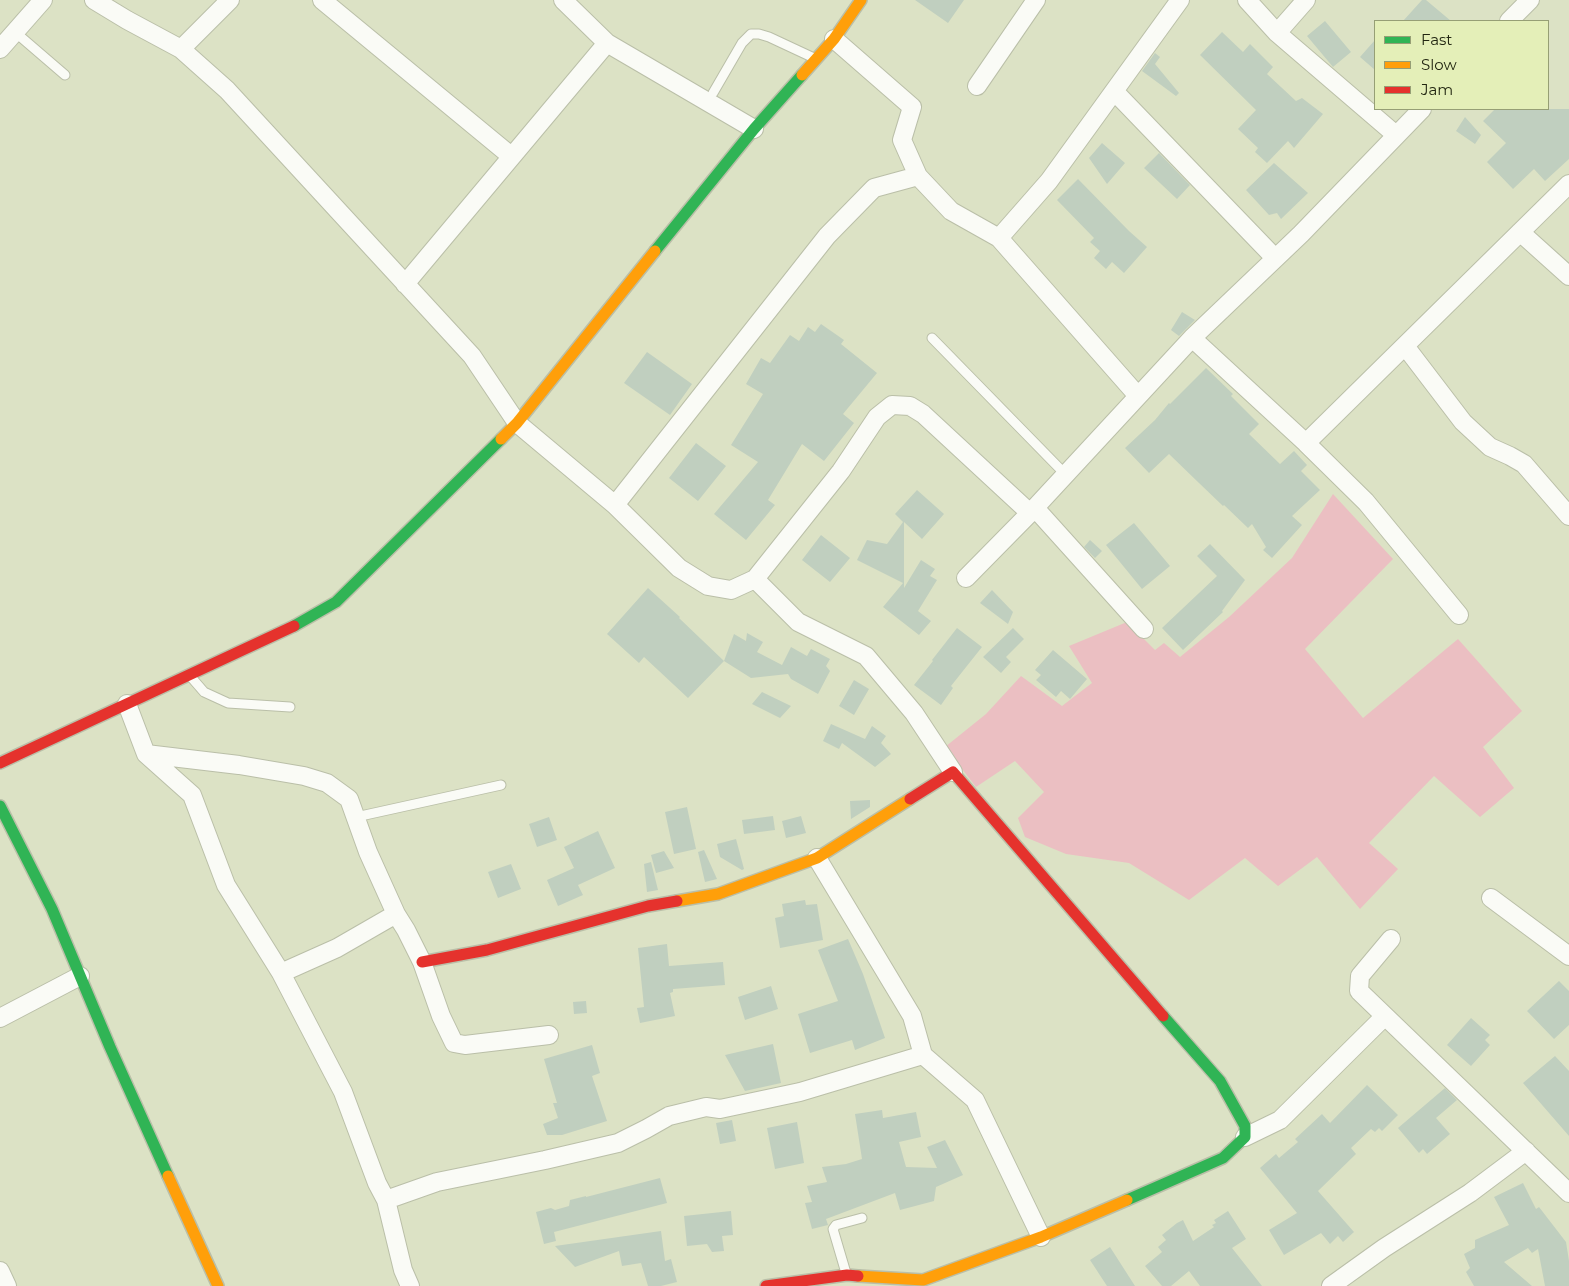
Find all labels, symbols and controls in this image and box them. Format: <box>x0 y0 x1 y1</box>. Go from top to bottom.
legend <box>1374 20 1549 110</box>
text: Fast <box>1421 30 1452 49</box>
text: Slow <box>1421 55 1457 74</box>
text: Jam <box>1421 80 1453 99</box>

